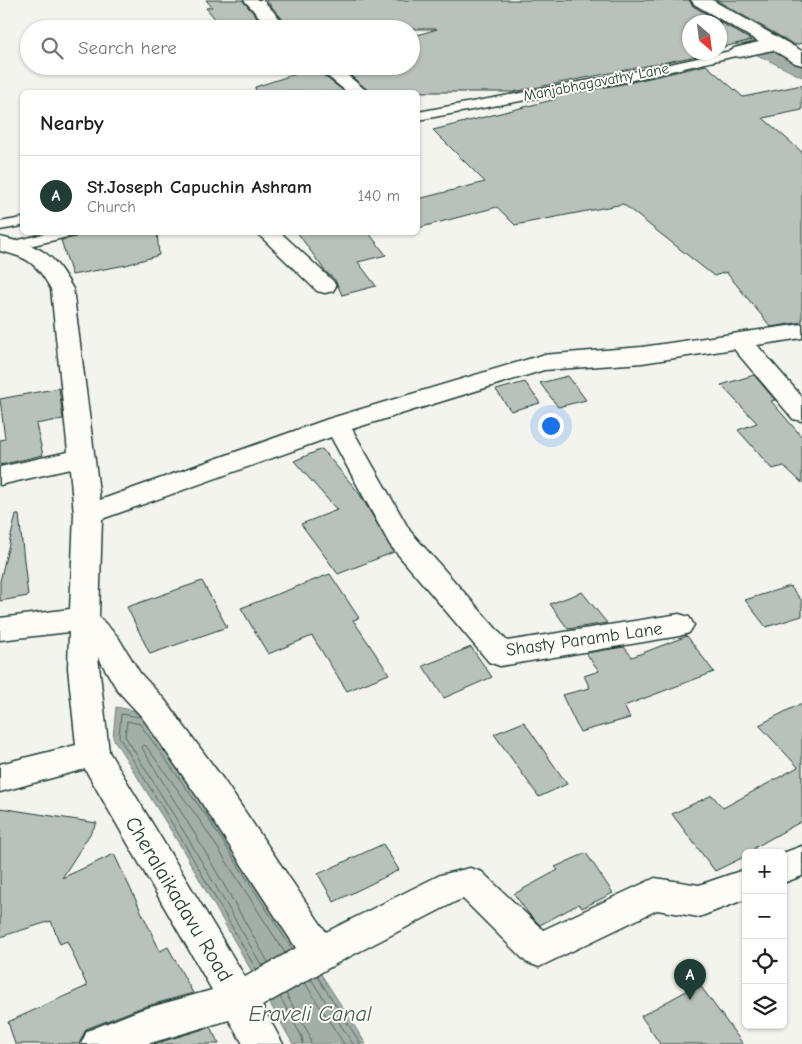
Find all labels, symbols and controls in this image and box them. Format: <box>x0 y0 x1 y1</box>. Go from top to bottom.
north arrow <box>682 15 727 60</box>
search box <box>20 20 420 75</box>
icon: search <box>38 34 66 62</box>
text: Search here <box>78 37 177 59</box>
street label: Manjabhagavathy Lane <box>522 59 671 105</box>
text: Nearby <box>40 111 104 135</box>
text: St.Joseph Capuchin Ashram <box>87 176 312 198</box>
text: A <box>52 187 60 205</box>
text: 140 m <box>358 187 400 205</box>
text: Church <box>87 198 136 216</box>
your location <box>538 413 564 439</box>
street label: Shasty Paramb Lane <box>504 618 664 661</box>
street label: Cheralaikadavu Road <box>120 812 238 986</box>
map controls <box>742 849 787 1029</box>
button: + <box>742 849 787 894</box>
button: − <box>742 894 787 939</box>
button: locate <box>742 939 787 984</box>
pin: A <box>674 959 706 1000</box>
button: layers <box>742 984 787 1029</box>
water label: Eraveli Canal <box>248 1001 373 1027</box>

